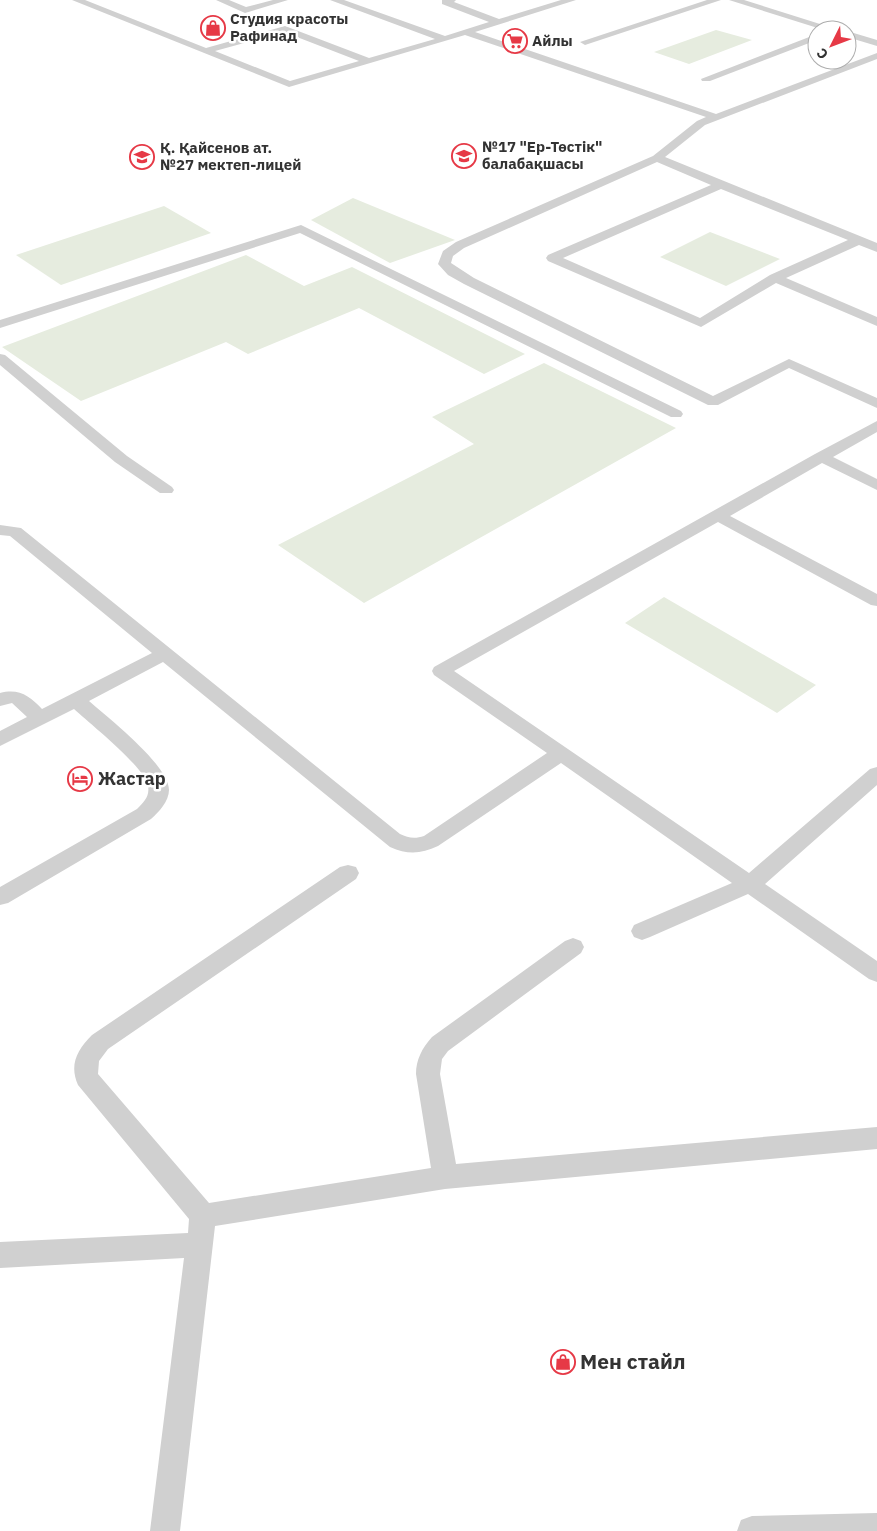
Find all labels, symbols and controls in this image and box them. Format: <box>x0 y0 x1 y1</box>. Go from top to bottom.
place label: Студия красоты Рафинад <box>230 9 348 45</box>
shop icon: Студия красоты Рафинад <box>200 15 226 41</box>
north arrow <box>807 20 857 70</box>
supermarket icon: Айлы <box>502 28 528 54</box>
place label: Айлы <box>532 31 573 50</box>
text: С <box>813 44 832 63</box>
place label: №17 "Ер-Төстік" балабақшасы <box>482 137 602 173</box>
place label: Қ. Қайсенов ат. №27 мектеп-лицей <box>160 138 301 174</box>
school or university icon: №17 "Ер-Төстік" балабақшасы <box>451 143 477 169</box>
school or university icon: Қ. Қайсенов ат. №27 мектеп-лицей <box>129 144 155 170</box>
hotel icon: Жастар <box>67 766 93 792</box>
place label: Жастар <box>98 767 166 790</box>
place label: Мен стайл <box>580 1347 686 1375</box>
shop icon: Мен стайл <box>550 1349 576 1375</box>

